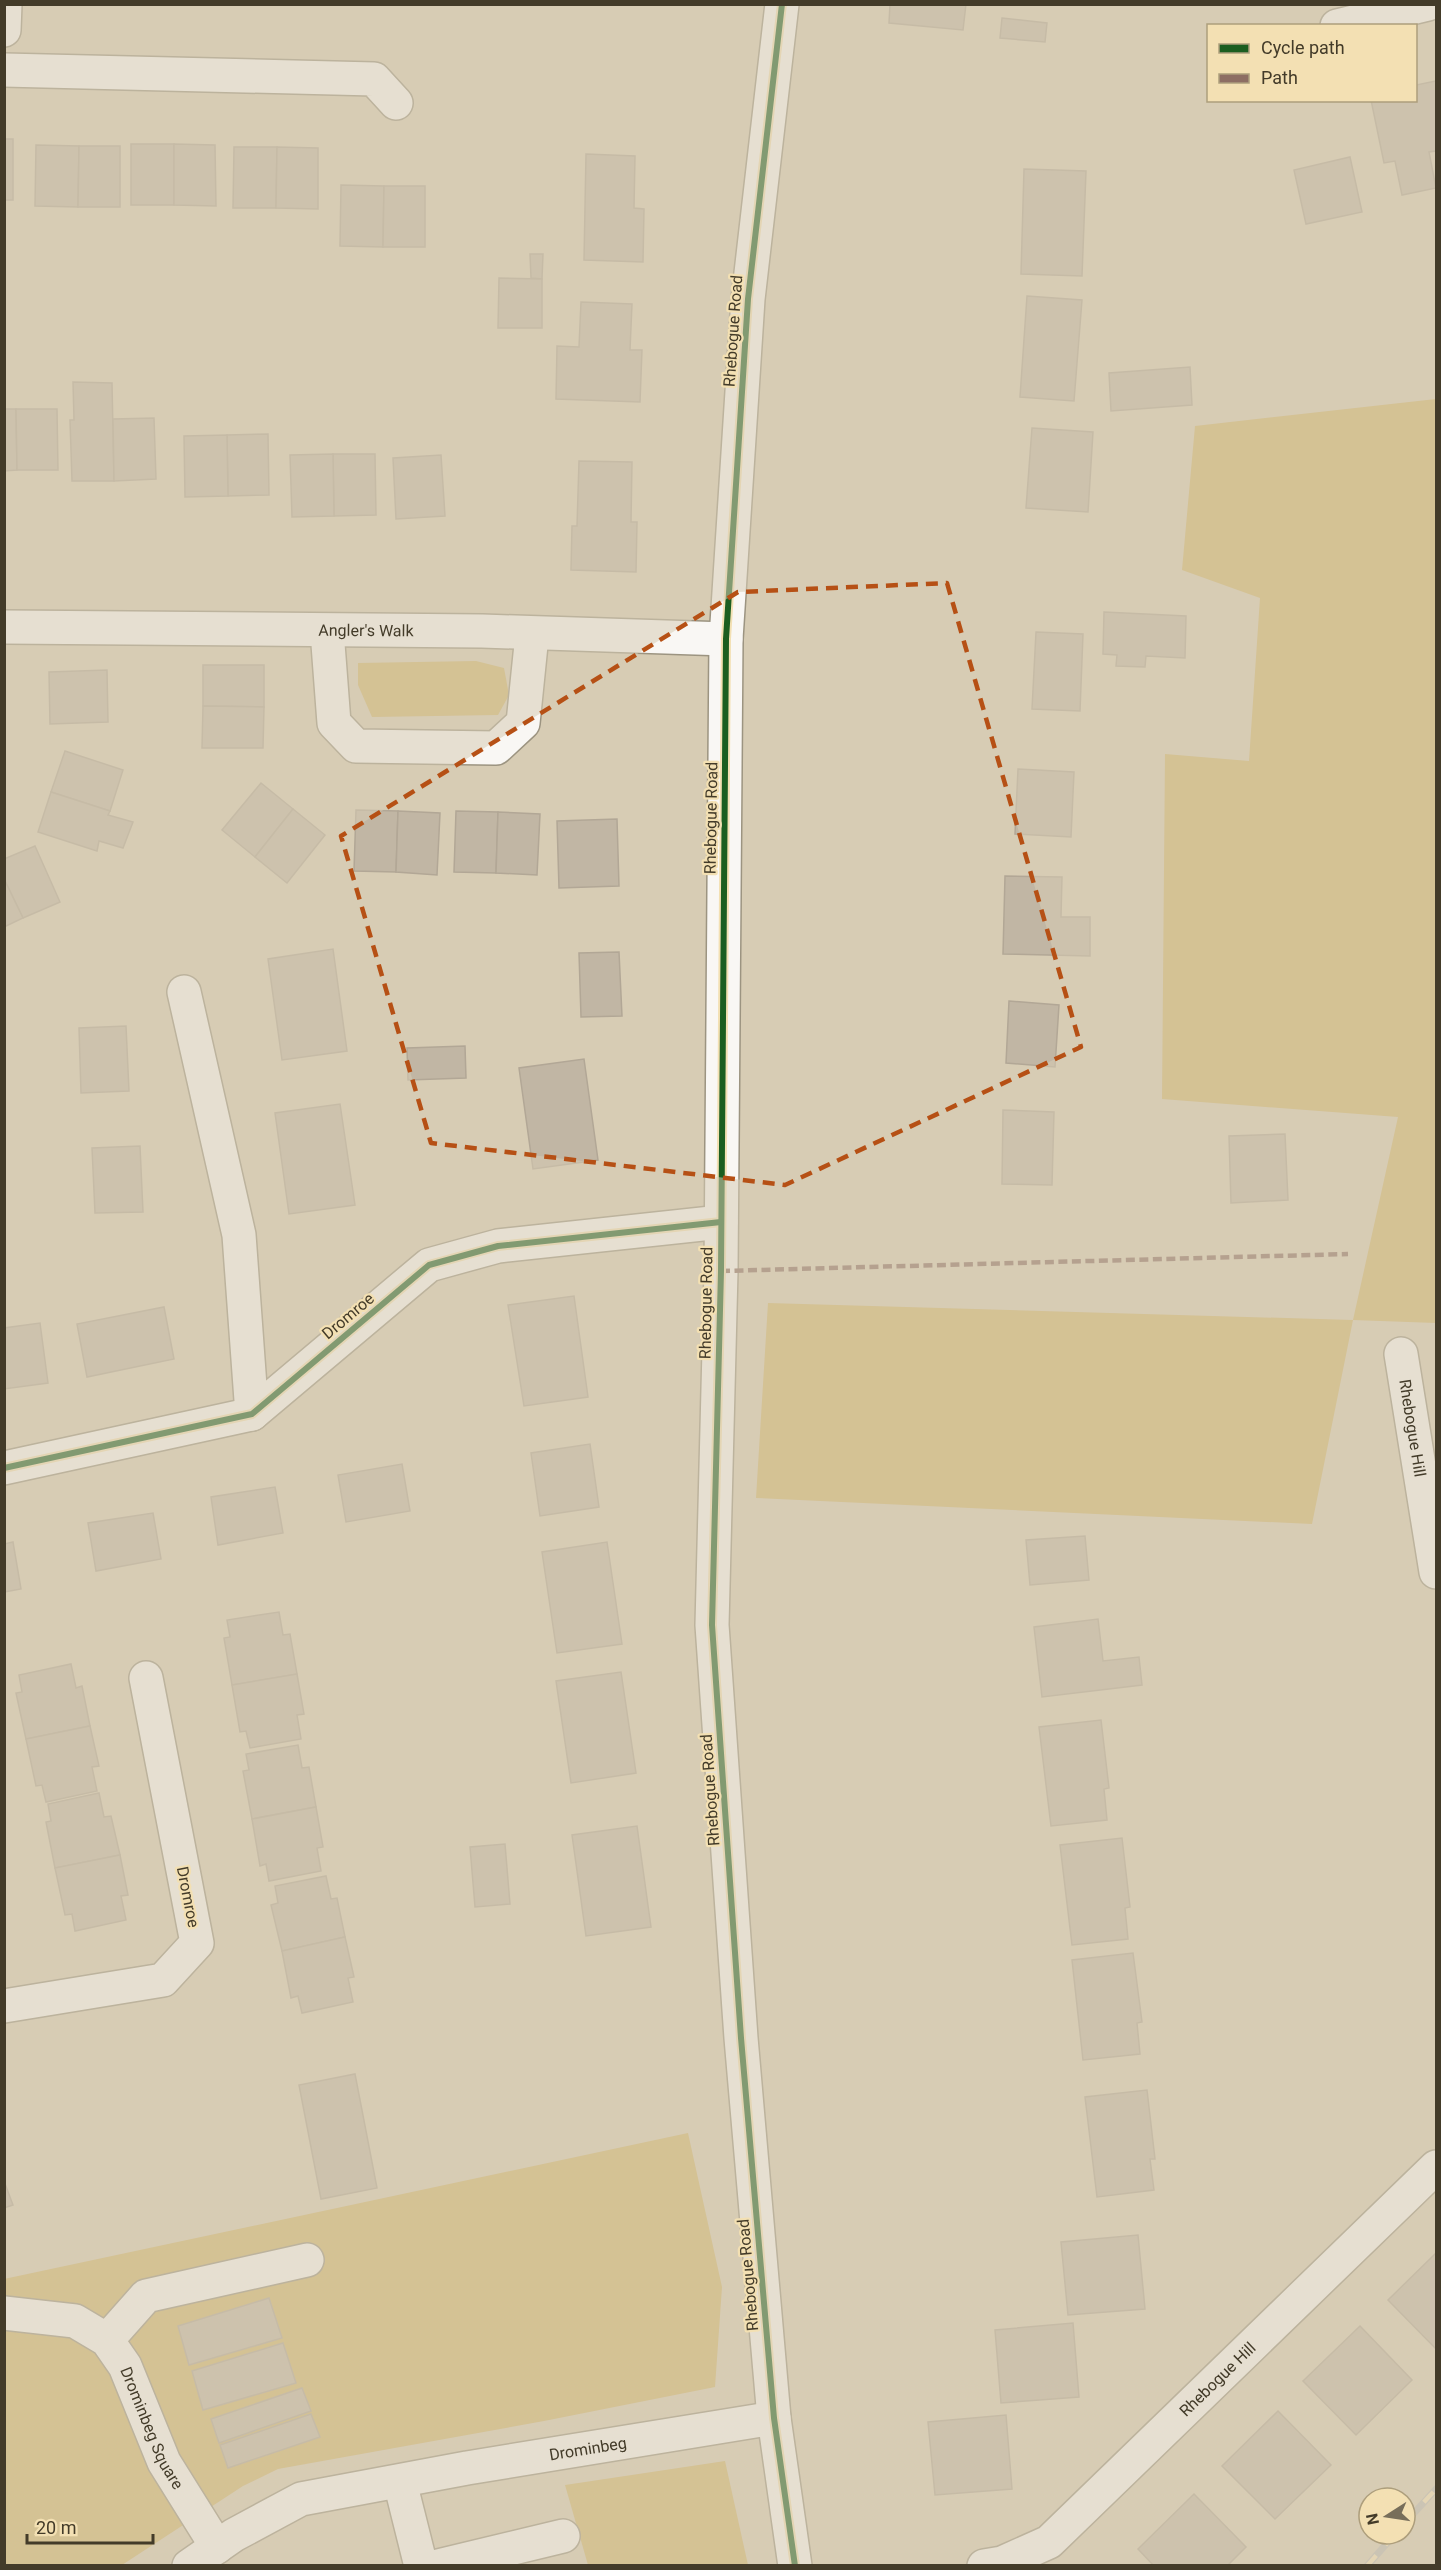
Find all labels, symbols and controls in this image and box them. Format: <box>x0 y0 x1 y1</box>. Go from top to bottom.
legend <box>1207 24 1417 102</box>
text: Cycle path <box>1261 37 1345 58</box>
text: Path <box>1261 67 1298 88</box>
street label: Rhebogue Road <box>720 274 746 388</box>
street label: Angler's Walk <box>318 620 415 640</box>
street label: Rhebogue Road <box>701 762 721 874</box>
street label: Rhebogue Road <box>696 1247 716 1359</box>
street label: Dromroe <box>318 1289 378 1343</box>
street label: Rhebogue Hill <box>1396 1378 1430 1478</box>
street label: Rhebogue Road <box>697 1733 723 1847</box>
street label: Dromroe <box>173 1865 203 1929</box>
street label: Rhebogue Road <box>734 2218 762 2332</box>
street label: Rhebogue Hill <box>1175 2338 1259 2420</box>
street label: Drominbeg Square <box>117 2364 188 2493</box>
street label: Drominbeg <box>548 2433 628 2464</box>
north arrow <box>1357 2486 1417 2546</box>
scale bar <box>27 2507 153 2545</box>
text: N <box>1362 2512 1383 2527</box>
text: 20 m <box>36 2517 76 2538</box>

